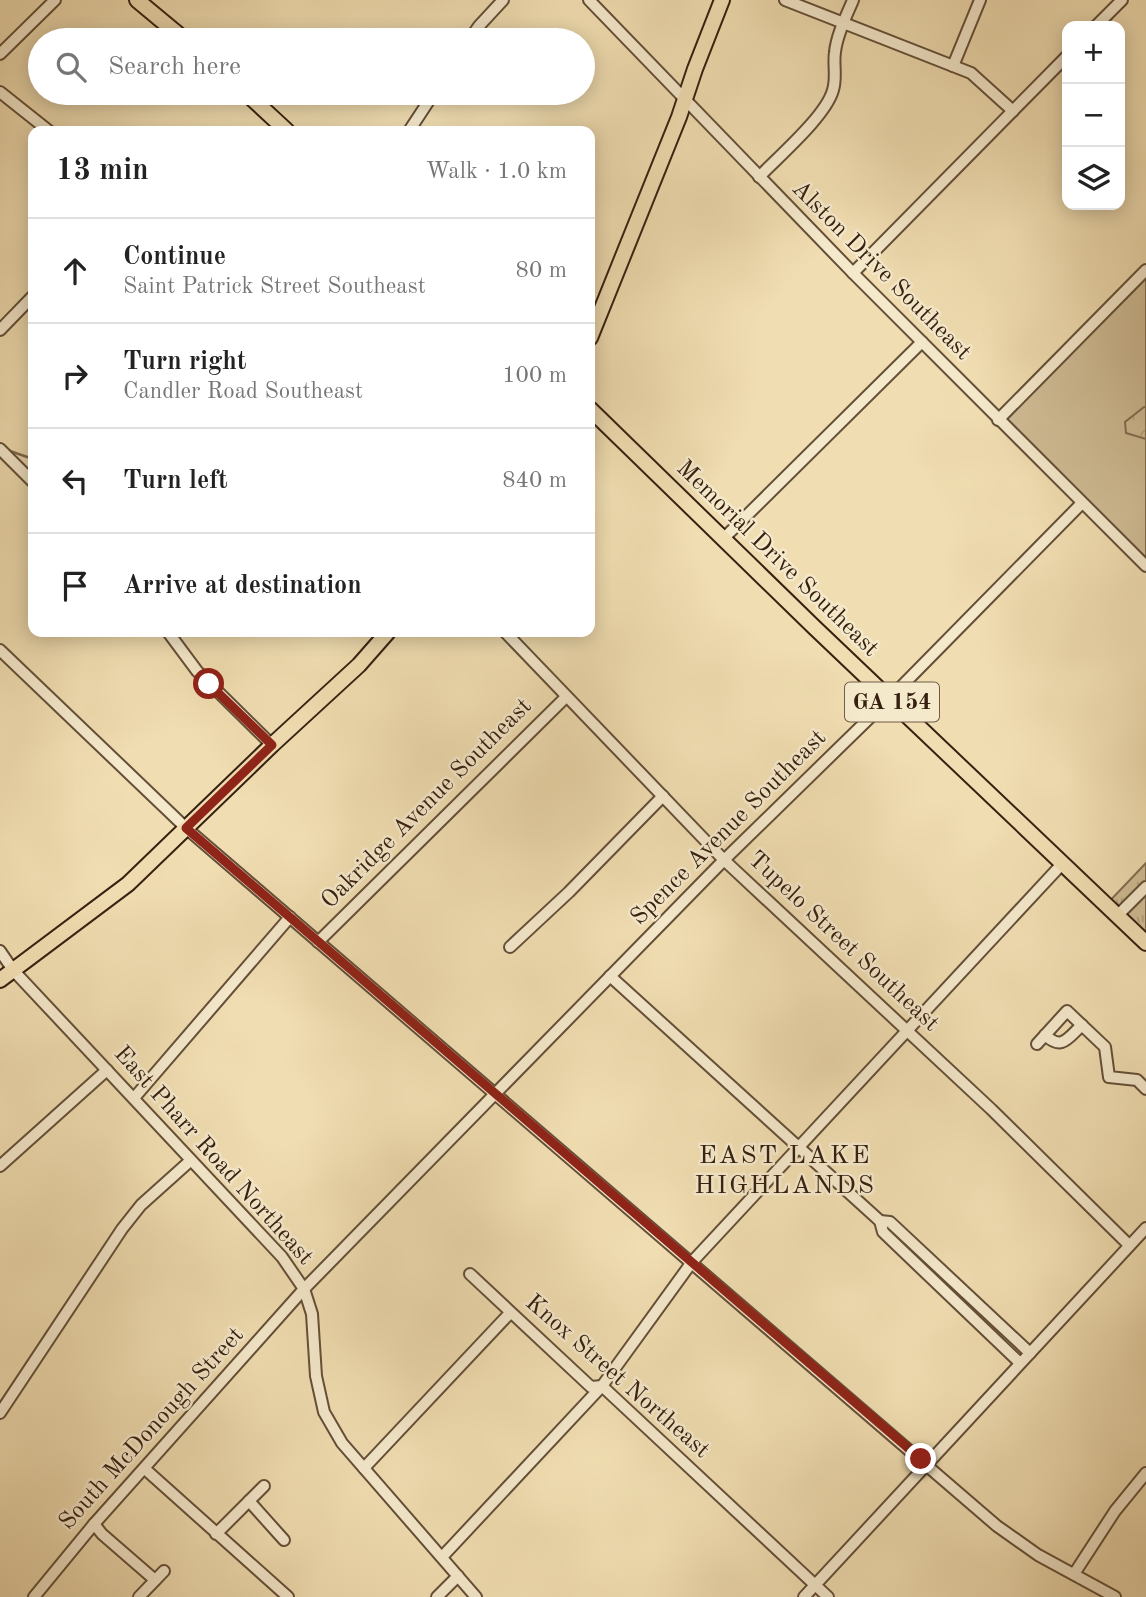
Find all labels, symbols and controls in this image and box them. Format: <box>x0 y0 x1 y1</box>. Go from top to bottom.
map controls <box>1062 21 1125 210</box>
button: + <box>1062 21 1125 84</box>
search box <box>28 28 595 105</box>
icon: search <box>52 48 90 86</box>
text: Search here <box>108 54 241 80</box>
button: − <box>1062 84 1125 147</box>
button: layers <box>1062 147 1125 210</box>
text: 13 min <box>56 156 149 186</box>
text: Walk · 1.0 km <box>426 160 567 183</box>
street label: Alston Drive Southeast <box>787 177 975 365</box>
text: Continue <box>123 244 226 270</box>
icon: ahead <box>56 252 94 290</box>
text: 80 m <box>516 259 567 282</box>
text: Saint Patrick Street Southeast <box>123 275 426 298</box>
text: Turn right <box>123 349 246 375</box>
icon: right <box>56 357 94 395</box>
text: 100 m <box>502 364 567 387</box>
text: Candler Road Southeast <box>123 380 363 403</box>
street label: Memorial Drive Southeast <box>671 456 883 662</box>
icon: left <box>56 462 94 500</box>
text: Turn left <box>123 468 228 494</box>
text: 840 m <box>502 469 567 492</box>
icon: arrive <box>56 567 94 605</box>
text: Arrive at destination <box>123 573 362 599</box>
route start <box>193 668 224 699</box>
road number: GA 154 <box>845 682 939 722</box>
street label: Oakridge Avenue Southeast <box>317 694 537 914</box>
street label: Spence Avenue Southeast <box>627 726 831 930</box>
street label: Tupelo Street Southeast <box>743 847 943 1037</box>
street label: East Pharr Road Northeast <box>109 1042 317 1270</box>
district label: EAST LAKE HIGHLANDS <box>694 1143 876 1199</box>
street label: Knox Street Northeast <box>520 1291 714 1463</box>
street label: South McDonough Street <box>55 1323 249 1535</box>
route end <box>905 1443 936 1474</box>

